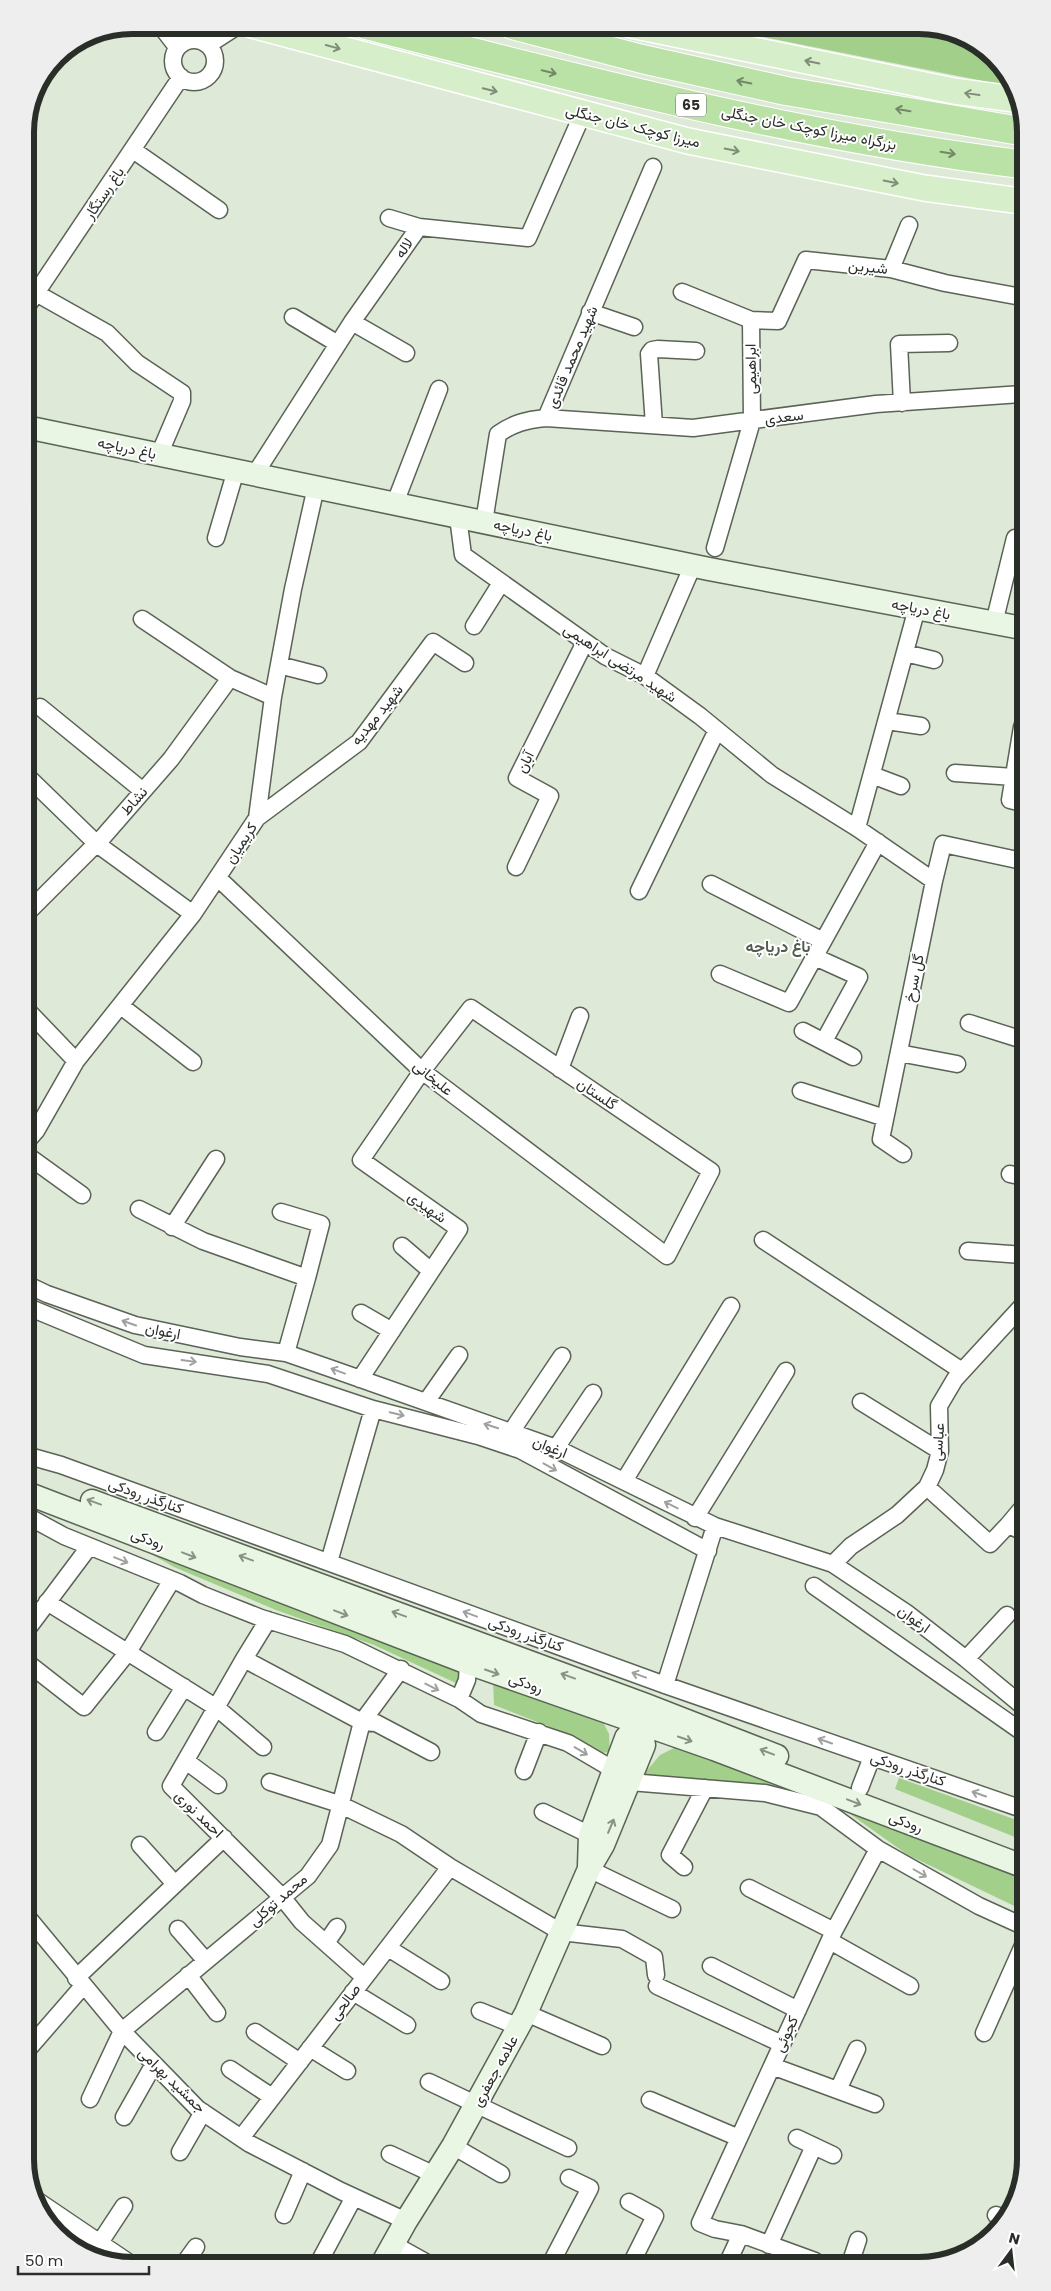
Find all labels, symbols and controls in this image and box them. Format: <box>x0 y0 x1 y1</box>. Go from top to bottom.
one-way arrow <box>324 43 340 52</box>
one-way arrow <box>805 57 821 67</box>
one-way arrow <box>541 67 557 77</box>
one-way arrow <box>736 77 752 86</box>
one-way arrow <box>481 85 497 95</box>
one-way arrow <box>964 88 980 98</box>
road number: 65 <box>676 94 706 116</box>
street label: میرزا کوچک خان جنگلی <box>564 99 703 152</box>
street label: بزرگراه میرزا کوچک خان جنگلی <box>720 100 898 155</box>
one-way arrow <box>896 105 912 115</box>
one-way arrow <box>724 146 740 155</box>
one-way arrow <box>940 149 956 159</box>
street label: باغ رستگار <box>78 162 130 225</box>
one-way arrow <box>883 178 899 187</box>
street label: لاله <box>389 233 418 262</box>
street label: شیرین <box>847 254 889 279</box>
street label: شهید محمد قائدی <box>540 302 603 411</box>
street label: ابراهیمی <box>740 344 761 394</box>
street label: سعدی <box>763 404 805 429</box>
street label: باغ دریاچه <box>96 431 158 465</box>
street label: باغ دریاچه <box>492 513 554 547</box>
street label: باغ دریاچه <box>890 593 952 625</box>
street label: شهید مرتضی ابراهیمی <box>559 618 681 707</box>
street label: شهید مهدیه <box>346 680 408 750</box>
street label: آبان <box>510 746 539 776</box>
street label: نشاط <box>115 782 152 820</box>
street label: کریمیان <box>219 818 262 867</box>
district label: باغ دریاچه <box>746 935 811 958</box>
street label: گل سرخ <box>898 952 930 1004</box>
street label: علیخانی <box>409 1055 458 1100</box>
street label: گلستان <box>573 1073 622 1115</box>
street label: شهیدی <box>404 1186 451 1228</box>
street label: ارغوان <box>144 1317 183 1344</box>
one-way arrow <box>122 1318 137 1327</box>
one-way arrow <box>181 1356 197 1366</box>
one-way arrow <box>330 1366 346 1375</box>
one-way arrow <box>389 1410 405 1419</box>
one-way arrow <box>483 1420 499 1430</box>
street label: عباسی <box>926 1422 949 1462</box>
street label: ارغوان <box>530 1430 571 1463</box>
one-way arrow <box>543 1462 557 1472</box>
street label: کنارگذر رودکی <box>106 1472 187 1519</box>
one-way arrow <box>86 1497 102 1506</box>
one-way arrow <box>664 1500 679 1509</box>
street label: رودکی <box>128 1522 168 1555</box>
one-way arrow <box>181 1551 196 1560</box>
one-way arrow <box>239 1553 254 1562</box>
one-way arrow <box>112 1556 128 1565</box>
street label: ارغوان <box>894 1600 935 1638</box>
one-way arrow <box>332 1609 348 1618</box>
one-way arrow <box>391 1609 407 1618</box>
one-way arrow <box>463 1609 478 1618</box>
street label: کنارگذر رودکی <box>486 1610 567 1657</box>
one-way arrow <box>484 1667 500 1677</box>
street label: رودکی <box>506 1667 546 1698</box>
one-way arrow <box>632 1670 647 1679</box>
one-way arrow <box>560 1671 576 1680</box>
one-way arrow <box>425 1682 440 1692</box>
one-way arrow <box>677 1735 692 1744</box>
one-way arrow <box>818 1735 834 1745</box>
one-way arrow <box>573 1746 587 1756</box>
street label: کنارگذر رودکی <box>868 1746 949 1791</box>
one-way arrow <box>760 1747 775 1757</box>
street label: احمد نوری <box>170 1785 229 1842</box>
one-way arrow <box>972 1789 987 1798</box>
one-way arrow <box>845 1798 861 1807</box>
street label: رودکی <box>886 1805 926 1838</box>
one-way arrow <box>607 1819 617 1834</box>
street label: محمد توکلی <box>244 1868 311 1931</box>
one-way arrow <box>913 1868 928 1878</box>
street label: صالحی <box>324 1979 365 2024</box>
street label: کجوئی <box>768 2012 803 2055</box>
street label: علامه جعفری <box>466 2031 523 2110</box>
street label: جمشید بهرامی <box>134 2042 211 2117</box>
north arrow <box>986 2226 1036 2276</box>
text: N <box>1007 2227 1022 2249</box>
scale bar <box>18 2244 149 2276</box>
text: 50 m <box>25 2250 63 2271</box>

